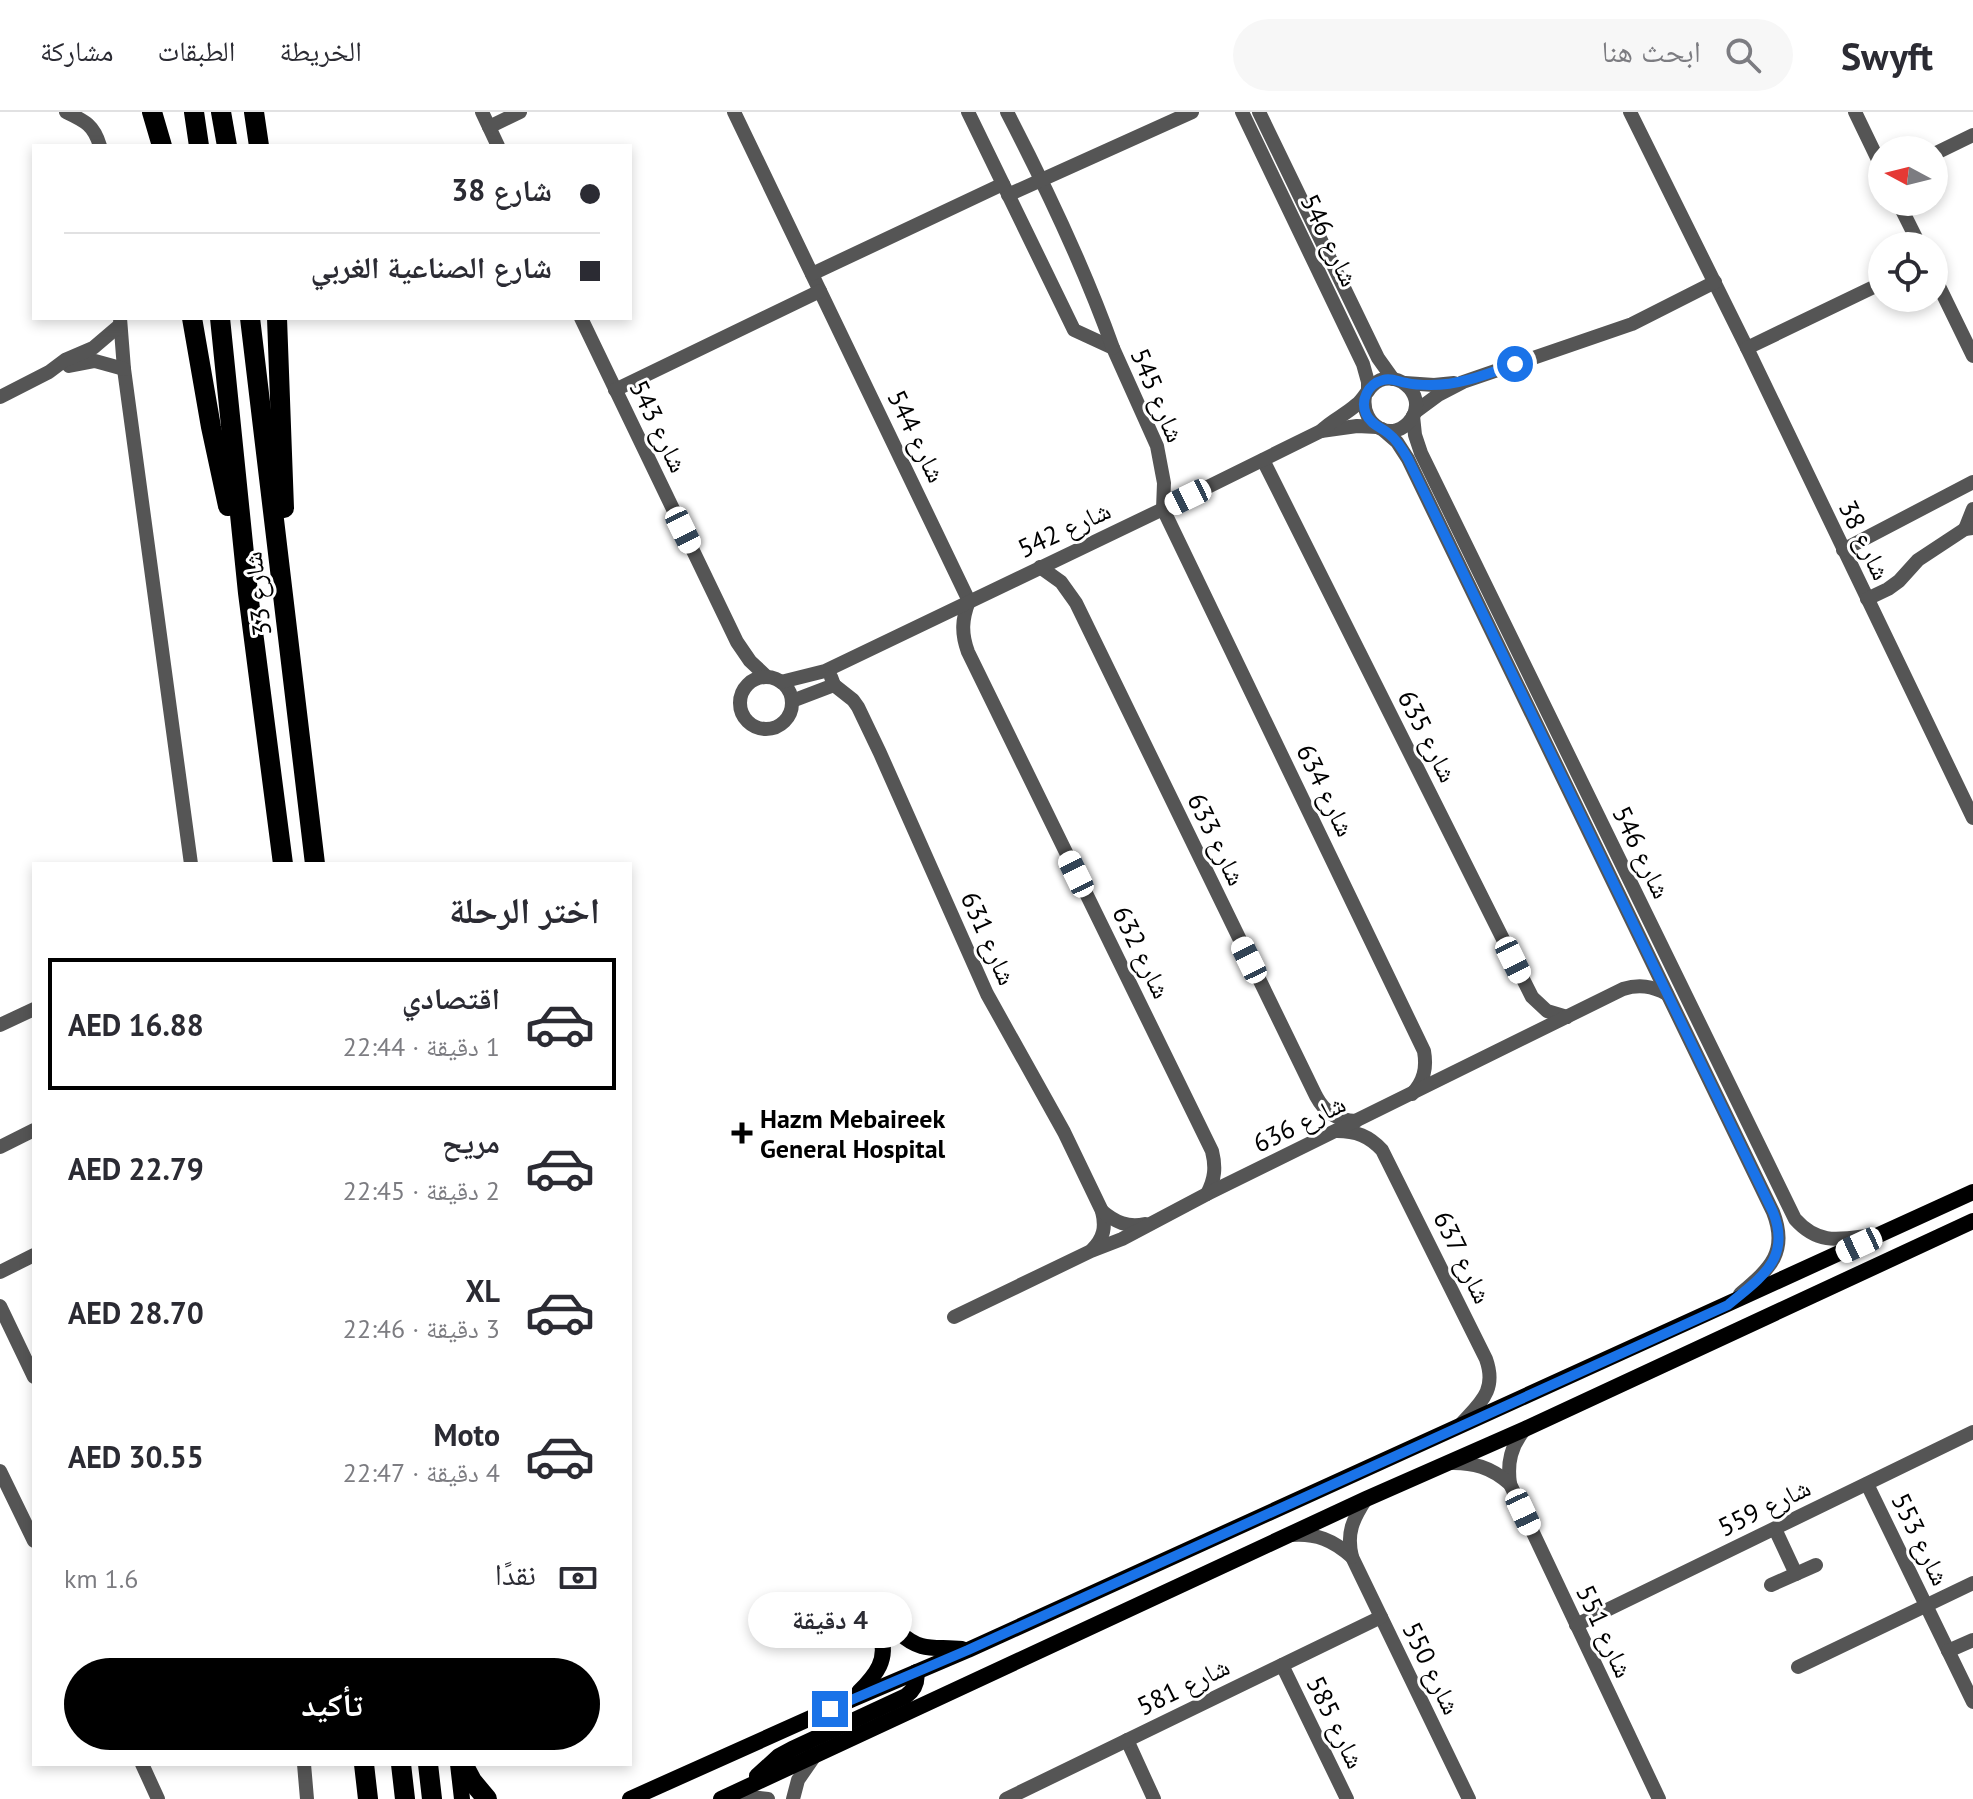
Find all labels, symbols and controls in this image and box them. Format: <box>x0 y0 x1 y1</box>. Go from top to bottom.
search box <box>1233 19 1793 91</box>
text: ابحث هنا <box>1601 31 1701 70</box>
text: Swyft <box>1841 31 1933 80</box>
text: مشاركة <box>40 32 114 69</box>
text: الطبقات <box>158 32 235 69</box>
text: الخريطة <box>279 32 362 69</box>
icon: search <box>1721 33 1765 77</box>
north arrow <box>1868 136 1948 216</box>
map controls <box>1868 136 1948 312</box>
text: شارع 38 <box>451 170 552 209</box>
street label: شارع 546 <box>1293 188 1367 292</box>
button: locate <box>1868 232 1948 312</box>
text: شارع الصناعية الغربي <box>310 247 552 286</box>
street label: شارع 545 <box>1123 343 1193 447</box>
route start <box>1497 346 1533 382</box>
street label: شارع 543 <box>622 374 696 478</box>
street label: شارع 544 <box>880 384 954 488</box>
car <box>1161 476 1215 518</box>
street label: شارع 542 <box>1012 493 1116 565</box>
street label: شارع 38 <box>1832 495 1898 585</box>
car <box>662 503 704 557</box>
street label: شارع 33 <box>235 550 279 638</box>
street label: شارع 635 <box>1391 684 1465 788</box>
street label: شارع 634 <box>1289 738 1363 842</box>
street label: شارع 633 <box>1180 787 1254 891</box>
street label: شارع 546 <box>1605 800 1679 904</box>
car <box>1055 847 1097 901</box>
text: اختر الرحلة <box>449 886 600 933</box>
street label: شارع 631 <box>954 886 1024 990</box>
street label: شارع 632 <box>1105 900 1179 1004</box>
car <box>1228 933 1270 987</box>
car <box>1492 933 1534 987</box>
text: اقتصادي <box>402 978 500 1017</box>
icon: car <box>524 988 596 1060</box>
text: AED 16.88 <box>68 1005 204 1044</box>
text: 1 دقيقة · 22:44 <box>343 1030 500 1063</box>
street label: شارع 636 <box>1247 1086 1351 1160</box>
place label: Hazm Mebaireek General Hospital <box>760 1102 946 1165</box>
text: مريح <box>442 1122 500 1161</box>
marker: Hazm Mebaireek General Hospital <box>731 1122 753 1144</box>
icon: car <box>524 1132 596 1204</box>
text: AED 22.79 <box>68 1149 204 1188</box>
text: 2 دقيقة · 22:45 <box>343 1174 500 1207</box>
street label: شارع 637 <box>1426 1205 1500 1309</box>
car <box>1832 1224 1886 1266</box>
text: XL <box>466 1271 500 1310</box>
icon: car <box>524 1276 596 1348</box>
text: AED 28.70 <box>68 1293 204 1332</box>
text: 3 دقيقة · 22:46 <box>343 1312 500 1345</box>
text: Moto <box>433 1415 500 1454</box>
icon: car <box>524 1420 596 1492</box>
text: AED 30.55 <box>68 1437 204 1476</box>
text: 4 دقيقة · 22:47 <box>343 1456 500 1489</box>
street label: شارع 559 <box>1712 1470 1816 1544</box>
car <box>1502 1485 1544 1539</box>
street label: شارع 553 <box>1884 1487 1958 1591</box>
text: نقدًا <box>495 1554 536 1593</box>
icon: cash <box>556 1556 600 1600</box>
text: 1.6 km <box>64 1562 138 1595</box>
street label: شارع 551 <box>1569 1579 1641 1683</box>
callout: 4 دقيقة <box>748 1593 912 1649</box>
text: 4 دقيقة <box>792 1603 868 1636</box>
street label: شارع 550 <box>1395 1616 1469 1720</box>
street label: شارع 581 <box>1131 1649 1235 1723</box>
button: تأكيد <box>64 1658 600 1750</box>
street label: شارع 585 <box>1299 1670 1373 1774</box>
route end <box>812 1691 848 1727</box>

